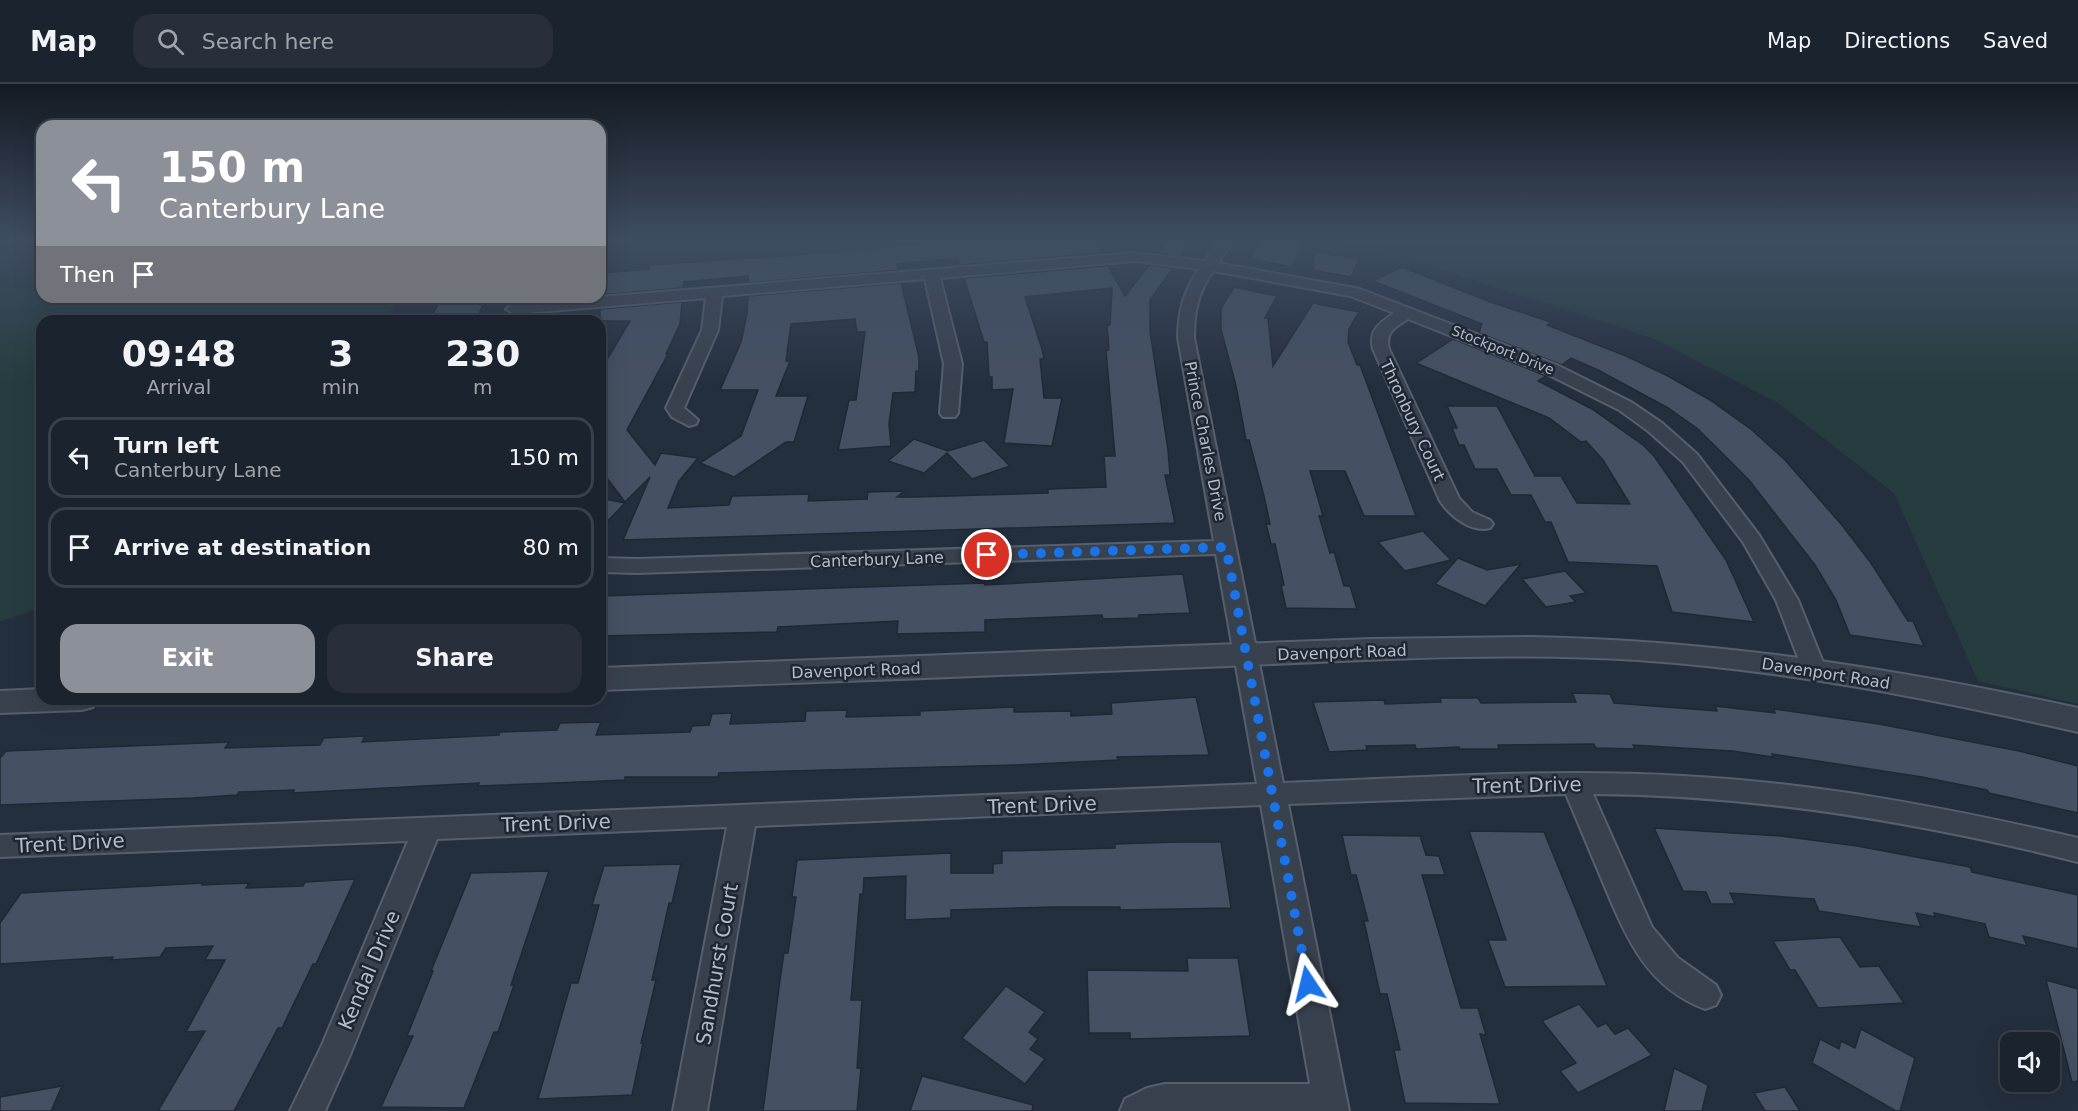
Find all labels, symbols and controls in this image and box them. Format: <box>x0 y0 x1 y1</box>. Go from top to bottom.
search box <box>133 14 553 68</box>
text: Map <box>30 25 97 58</box>
icon: search <box>154 25 187 58</box>
text: Search here <box>202 29 334 54</box>
text: Map <box>1767 29 1811 53</box>
text: Directions <box>1844 29 1950 53</box>
text: Saved <box>1983 29 2048 53</box>
text: 150 m <box>159 143 305 192</box>
icon: left <box>60 144 138 222</box>
text: Canterbury Lane <box>159 193 385 224</box>
icon: arrive <box>127 258 160 291</box>
text: Then <box>60 262 115 287</box>
street label: Stockport Drive <box>1449 322 1557 378</box>
text: 09:48 <box>122 333 236 374</box>
text: 3 <box>328 333 353 374</box>
text: 230 <box>445 333 520 374</box>
street label: Thronbury Court <box>1376 356 1449 484</box>
street label: Prince Charles Drive <box>1181 360 1230 523</box>
text: Arrival <box>146 375 211 399</box>
text: min <box>322 375 360 399</box>
text: m <box>473 375 493 399</box>
text: Turn left <box>114 433 219 458</box>
icon: left <box>63 441 96 474</box>
text: 150 m <box>509 445 579 470</box>
text: Canterbury Lane <box>114 458 281 482</box>
pin <box>961 529 1012 580</box>
icon: arrive <box>63 531 96 564</box>
text: Arrive at destination <box>114 535 371 560</box>
text: 80 m <box>523 535 579 560</box>
icon: arrive <box>970 538 1003 571</box>
street label: Canterbury Lane <box>810 548 944 571</box>
button: Exit <box>60 624 315 693</box>
button: Share <box>327 624 582 693</box>
street label: Davenport Road <box>1277 641 1407 664</box>
street label: Davenport Road <box>1760 654 1891 693</box>
street label: Davenport Road <box>791 659 921 682</box>
street label: Trent Drive <box>1471 772 1582 798</box>
street label: Trent Drive <box>986 791 1097 819</box>
street label: Trent Drive <box>500 809 611 837</box>
street label: Trent Drive <box>14 828 125 858</box>
street label: Sandhurst Court <box>691 881 743 1047</box>
street label: Kendal Drive <box>333 907 405 1033</box>
position arrow <box>1276 952 1340 1016</box>
map controls <box>2000 1032 2060 1092</box>
button: sound <box>2000 1032 2060 1092</box>

